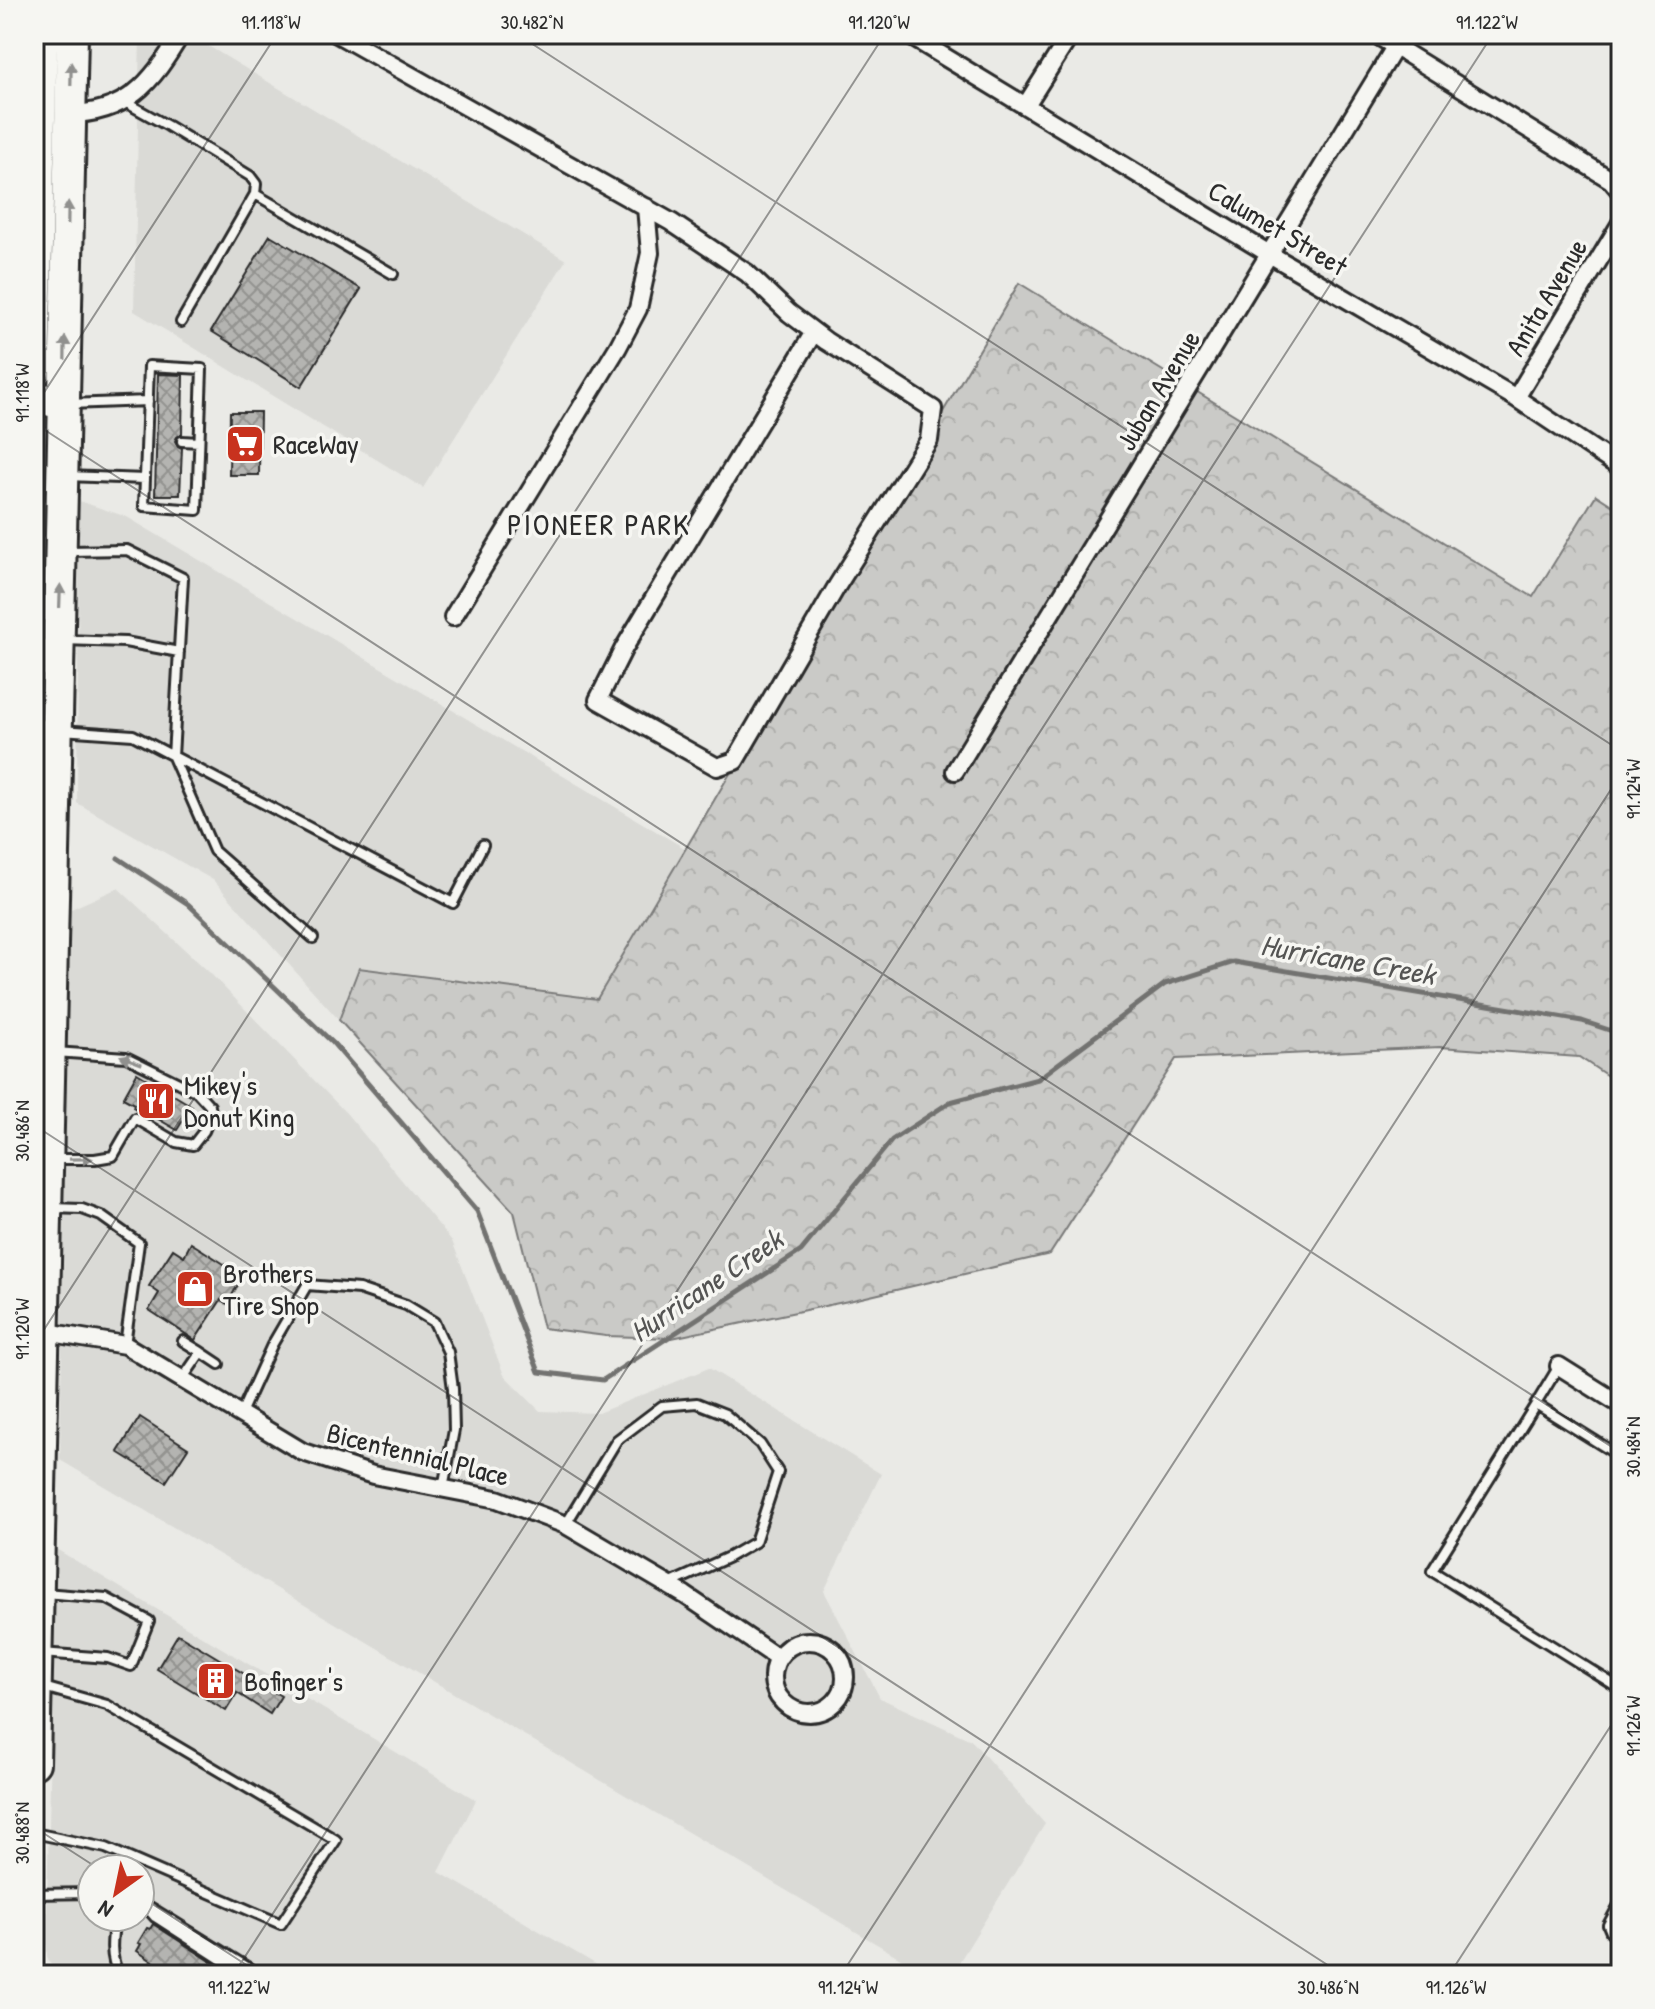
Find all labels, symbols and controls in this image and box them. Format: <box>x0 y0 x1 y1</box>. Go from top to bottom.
text: 91.118°W <box>241 8 301 35</box>
text: 30.482°N <box>501 8 564 35</box>
text: 91.120°W <box>848 8 910 35</box>
text: 91.122°W <box>1456 8 1519 35</box>
one-way arrow <box>65 61 77 86</box>
street label: Calumet Street <box>1201 171 1355 285</box>
one-way arrow <box>62 200 74 225</box>
street label: Anita Avenue <box>1496 231 1596 363</box>
street label: Juban Avenue <box>1107 323 1209 457</box>
one-way arrow <box>59 335 71 360</box>
text: 91.118°W <box>8 363 35 423</box>
supermarket icon: RaceWay <box>224 423 266 465</box>
place label: RaceWay <box>273 425 359 463</box>
district label: PIONEER PARK <box>507 504 691 544</box>
one-way arrow <box>53 583 66 608</box>
text: 91.124°W <box>1619 758 1646 819</box>
water label: Hurricane Creek <box>1258 924 1441 994</box>
one-way arrow <box>119 1054 143 1066</box>
place label: Mikey's Donut King <box>184 1066 295 1136</box>
restaurant icon: Mikey's Donut King <box>135 1080 177 1122</box>
text: 30.486°N <box>8 1100 35 1162</box>
one-way arrow <box>69 1153 94 1165</box>
water label: Hurricane Creek <box>622 1218 792 1351</box>
place label: Brothers Tire Shop <box>223 1254 319 1324</box>
shop icon: Brothers Tire Shop <box>174 1268 216 1310</box>
text: 91.120°W <box>8 1298 35 1360</box>
street label: Bicentennial Place <box>323 1413 513 1495</box>
text: 30.484°N <box>1619 1416 1646 1478</box>
building icon: Bofinger's <box>195 1660 237 1702</box>
place label: Bofinger's <box>244 1662 343 1700</box>
text: 91.126°W <box>1619 1695 1646 1756</box>
text: 30.488°N <box>8 1802 35 1864</box>
north arrow <box>76 1853 156 1933</box>
text: N <box>92 1894 118 1926</box>
text: 91.122°W <box>208 1973 271 2000</box>
text: 91.124°W <box>818 1973 879 2000</box>
text: 30.486°N <box>1297 1973 1359 2000</box>
text: 91.126°W <box>1426 1973 1487 2000</box>

